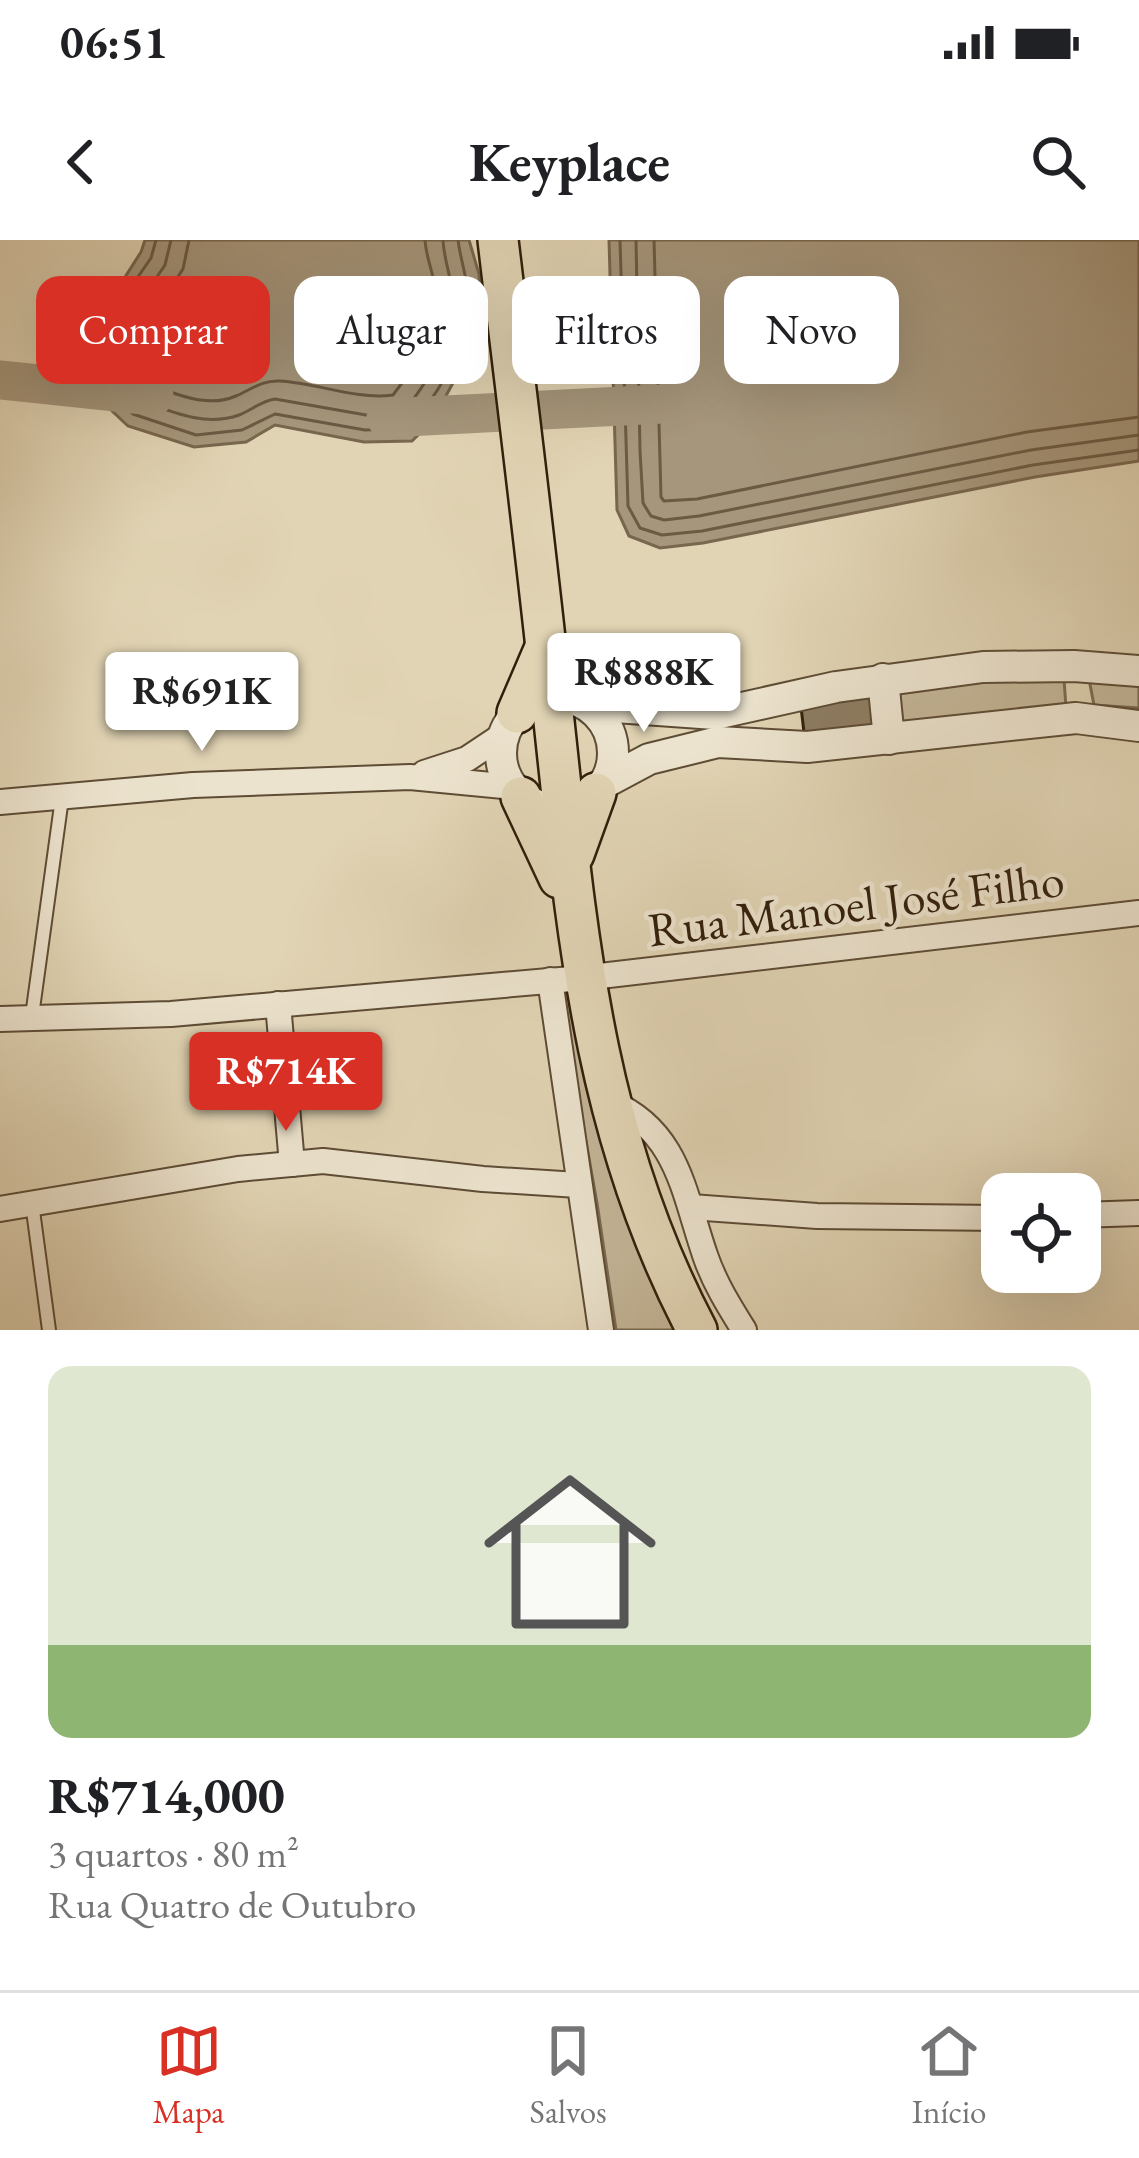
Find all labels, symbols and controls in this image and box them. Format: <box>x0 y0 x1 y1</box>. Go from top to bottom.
text: 06:51 <box>60 13 168 71</box>
text: Keyplace <box>469 127 670 197</box>
icon: back <box>48 129 114 195</box>
icon: search <box>1025 129 1091 195</box>
chip: Comprar <box>36 276 270 384</box>
chip: Alugar <box>294 276 488 384</box>
chip: Filtros <box>512 276 700 384</box>
chip: Novo <box>724 276 899 384</box>
pin: R$888K <box>546 633 742 735</box>
text: R$888K <box>574 646 714 697</box>
pin: R$691K <box>104 652 300 754</box>
text: R$691K <box>132 665 272 716</box>
street label: Rua Manoel José Filho <box>644 848 1068 960</box>
pin: R$714K <box>188 1032 384 1134</box>
text: R$714K <box>216 1045 356 1096</box>
map controls <box>981 1173 1101 1293</box>
button: locate <box>981 1173 1101 1293</box>
icon: home <box>462 1444 678 1660</box>
text: R$714,000 <box>48 1762 285 1828</box>
text: 3 quartos · 80 m² <box>48 1828 299 1879</box>
text: Rua Quatro de Outubro <box>48 1879 416 1930</box>
tab: Mapa <box>153 2018 224 2133</box>
tab: Salvos <box>530 2018 607 2133</box>
tab: Início <box>912 2018 986 2133</box>

